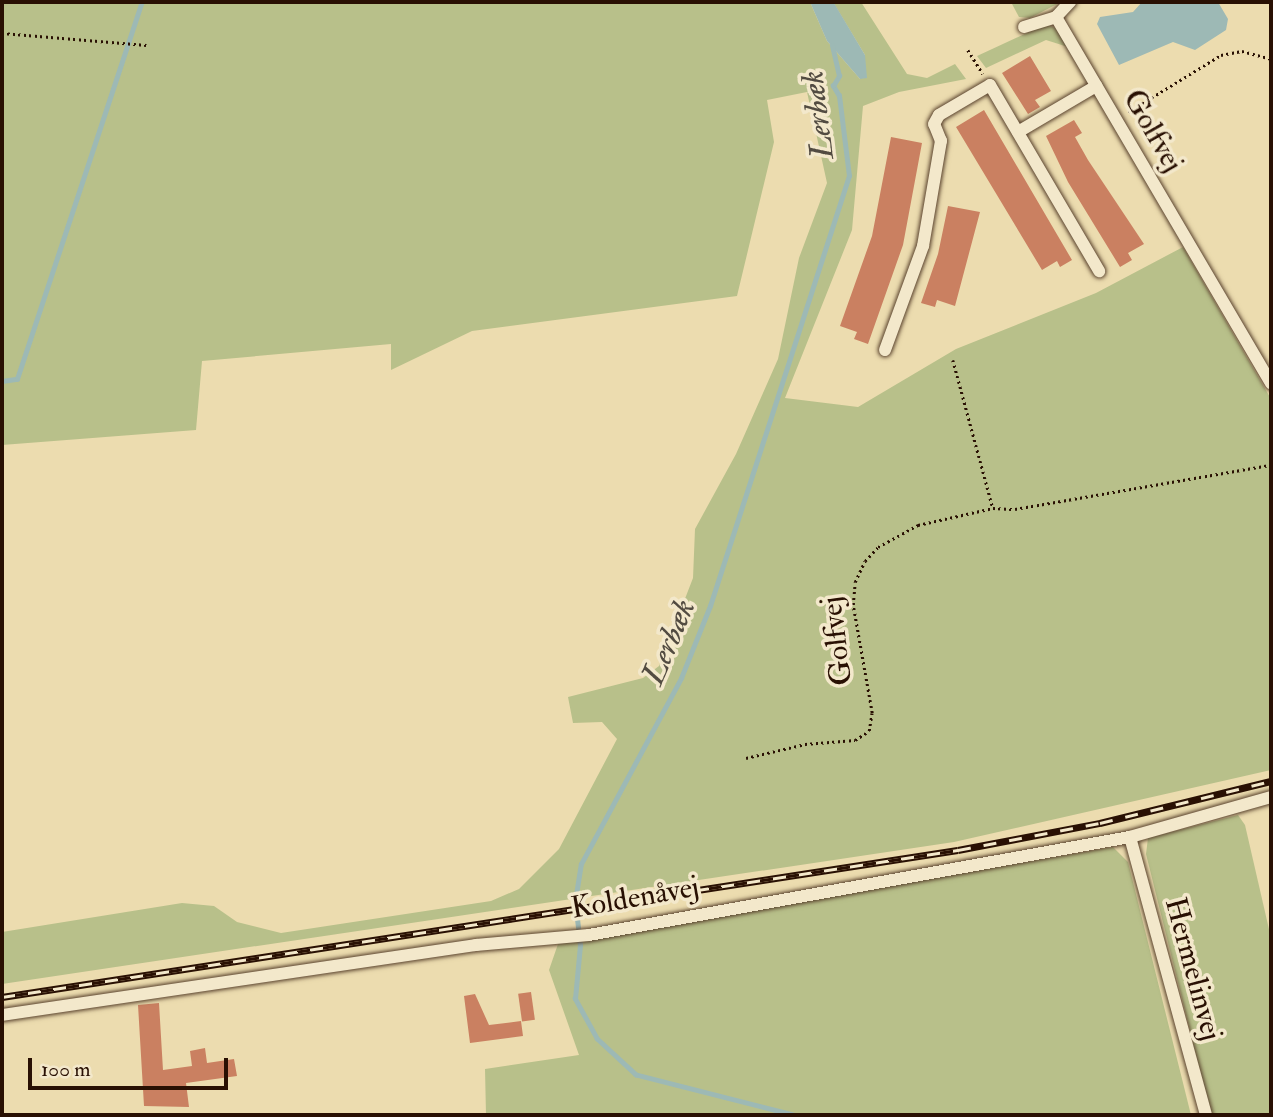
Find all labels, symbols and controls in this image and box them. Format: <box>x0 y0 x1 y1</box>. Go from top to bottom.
water label: Lerbæk <box>794 68 842 162</box>
street label: Golfvej <box>1115 83 1191 179</box>
water label: Lerbæk <box>634 593 704 691</box>
street label: Golfvej <box>814 594 860 688</box>
street label: Koldenåvej <box>568 869 702 927</box>
street label: Hermelinvej <box>1157 894 1229 1044</box>
scale bar <box>32 1044 231 1088</box>
text: 100 m <box>41 1056 91 1083</box>

